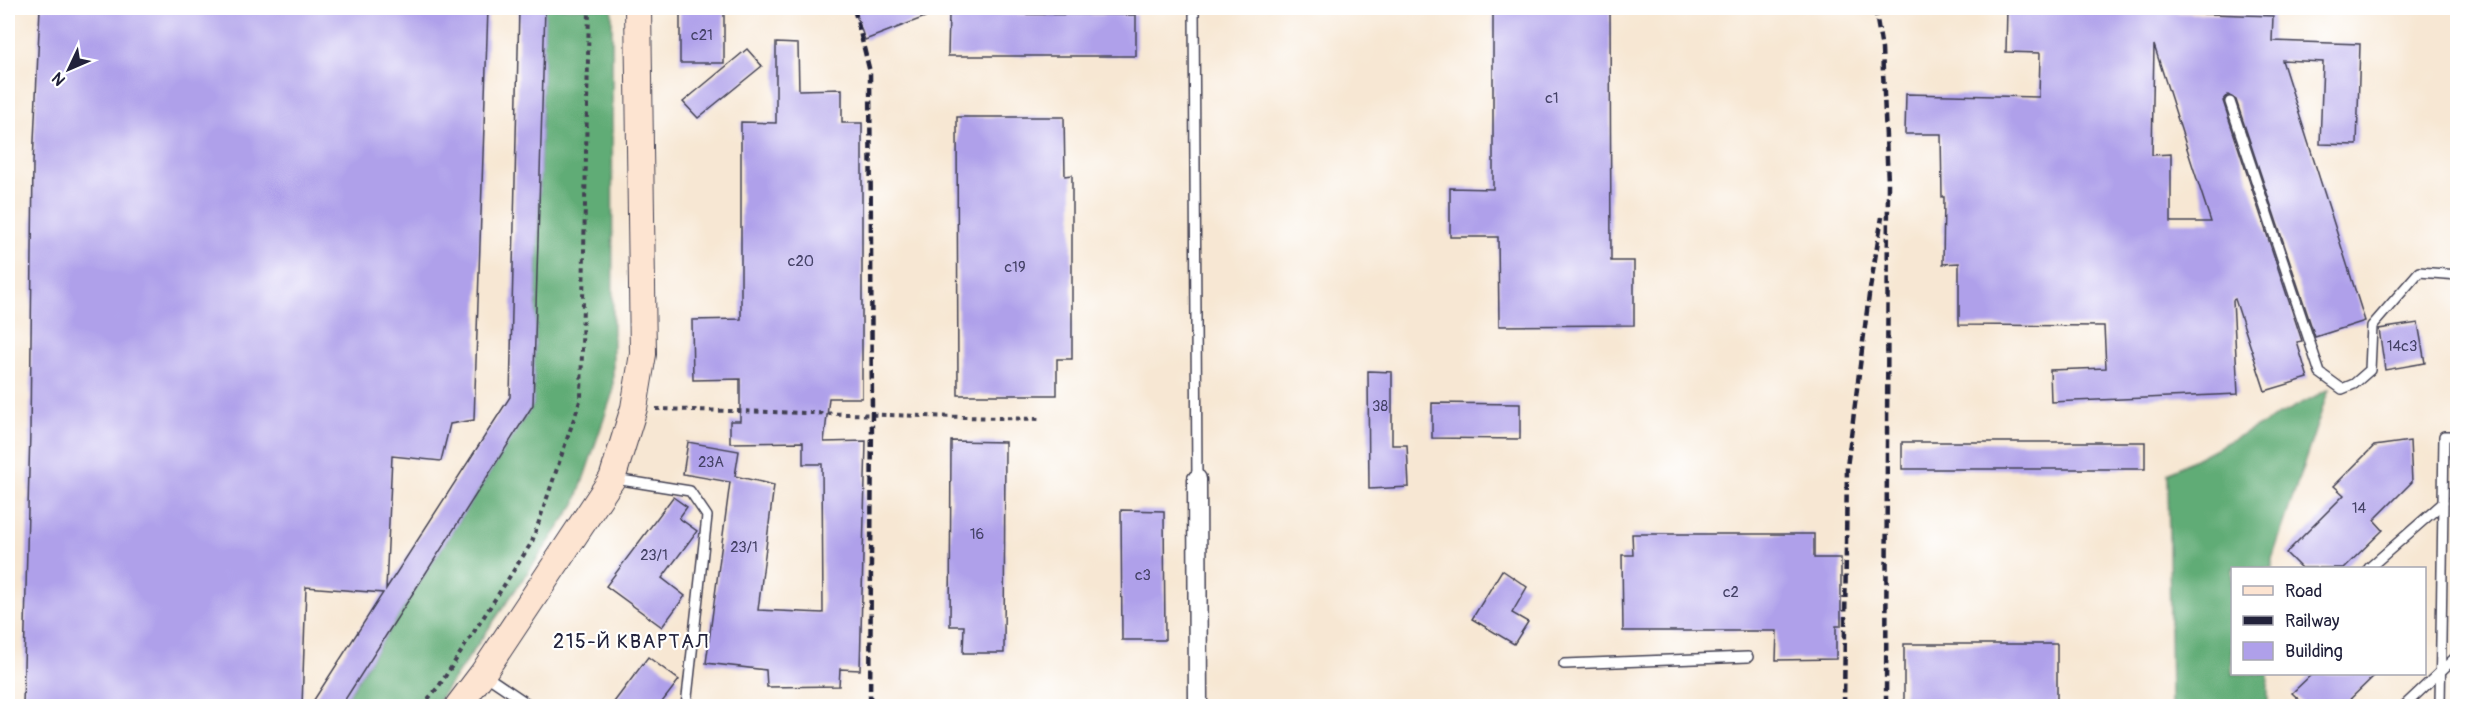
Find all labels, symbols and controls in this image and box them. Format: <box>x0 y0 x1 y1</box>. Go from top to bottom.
house number: с21 <box>691 26 713 45</box>
north arrow <box>39 39 99 99</box>
text: N <box>48 68 70 90</box>
house number: с1 <box>1545 89 1559 108</box>
house number: с20 <box>788 252 814 271</box>
house number: с19 <box>1004 258 1026 277</box>
house number: 14c3 <box>2387 337 2417 356</box>
house number: 38 <box>1372 397 1388 416</box>
house number: 23А <box>698 453 724 472</box>
house number: 14 <box>2352 499 2367 518</box>
house number: 16 <box>970 525 984 544</box>
house number: 23/1 <box>730 538 758 557</box>
house number: 23/1 <box>640 546 668 565</box>
house number: с3 <box>1135 566 1151 585</box>
legend <box>2231 567 2426 675</box>
text: Road <box>2285 580 2322 603</box>
house number: с2 <box>1723 583 1739 602</box>
text: Railway <box>2285 610 2340 633</box>
district label: 215-Й КВАРТАЛ <box>553 629 709 654</box>
text: Building <box>2285 640 2343 663</box>

